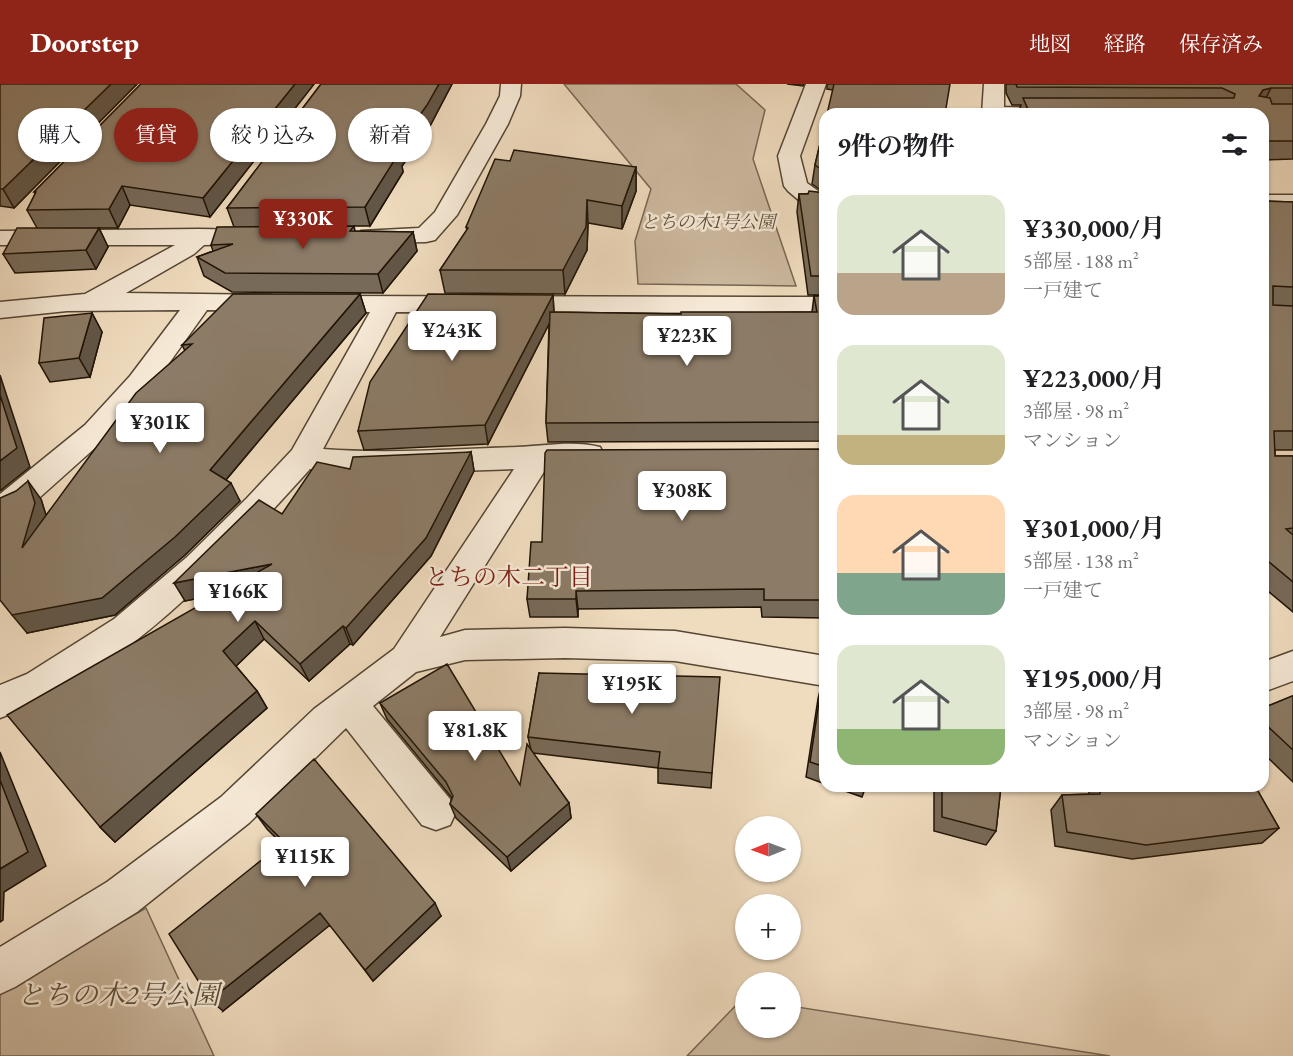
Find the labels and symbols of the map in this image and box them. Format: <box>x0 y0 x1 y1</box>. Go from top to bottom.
pin: ¥330K <box>261 199 345 250</box>
park label: とちの木1号公園 <box>641 210 778 233</box>
pin: ¥243K <box>410 311 494 362</box>
pin: ¥223K <box>645 316 729 367</box>
pin: ¥301K <box>118 403 202 454</box>
pin: ¥308K <box>640 471 724 522</box>
district label: とちの木二丁目 <box>425 561 593 592</box>
pin: ¥166K <box>196 572 280 623</box>
pin: ¥195K <box>590 664 674 715</box>
pin: ¥81.8K <box>426 711 524 762</box>
north arrow <box>735 816 801 882</box>
pin: ¥115K <box>263 837 347 888</box>
park label: とちの木2号公園 <box>17 977 223 1012</box>

